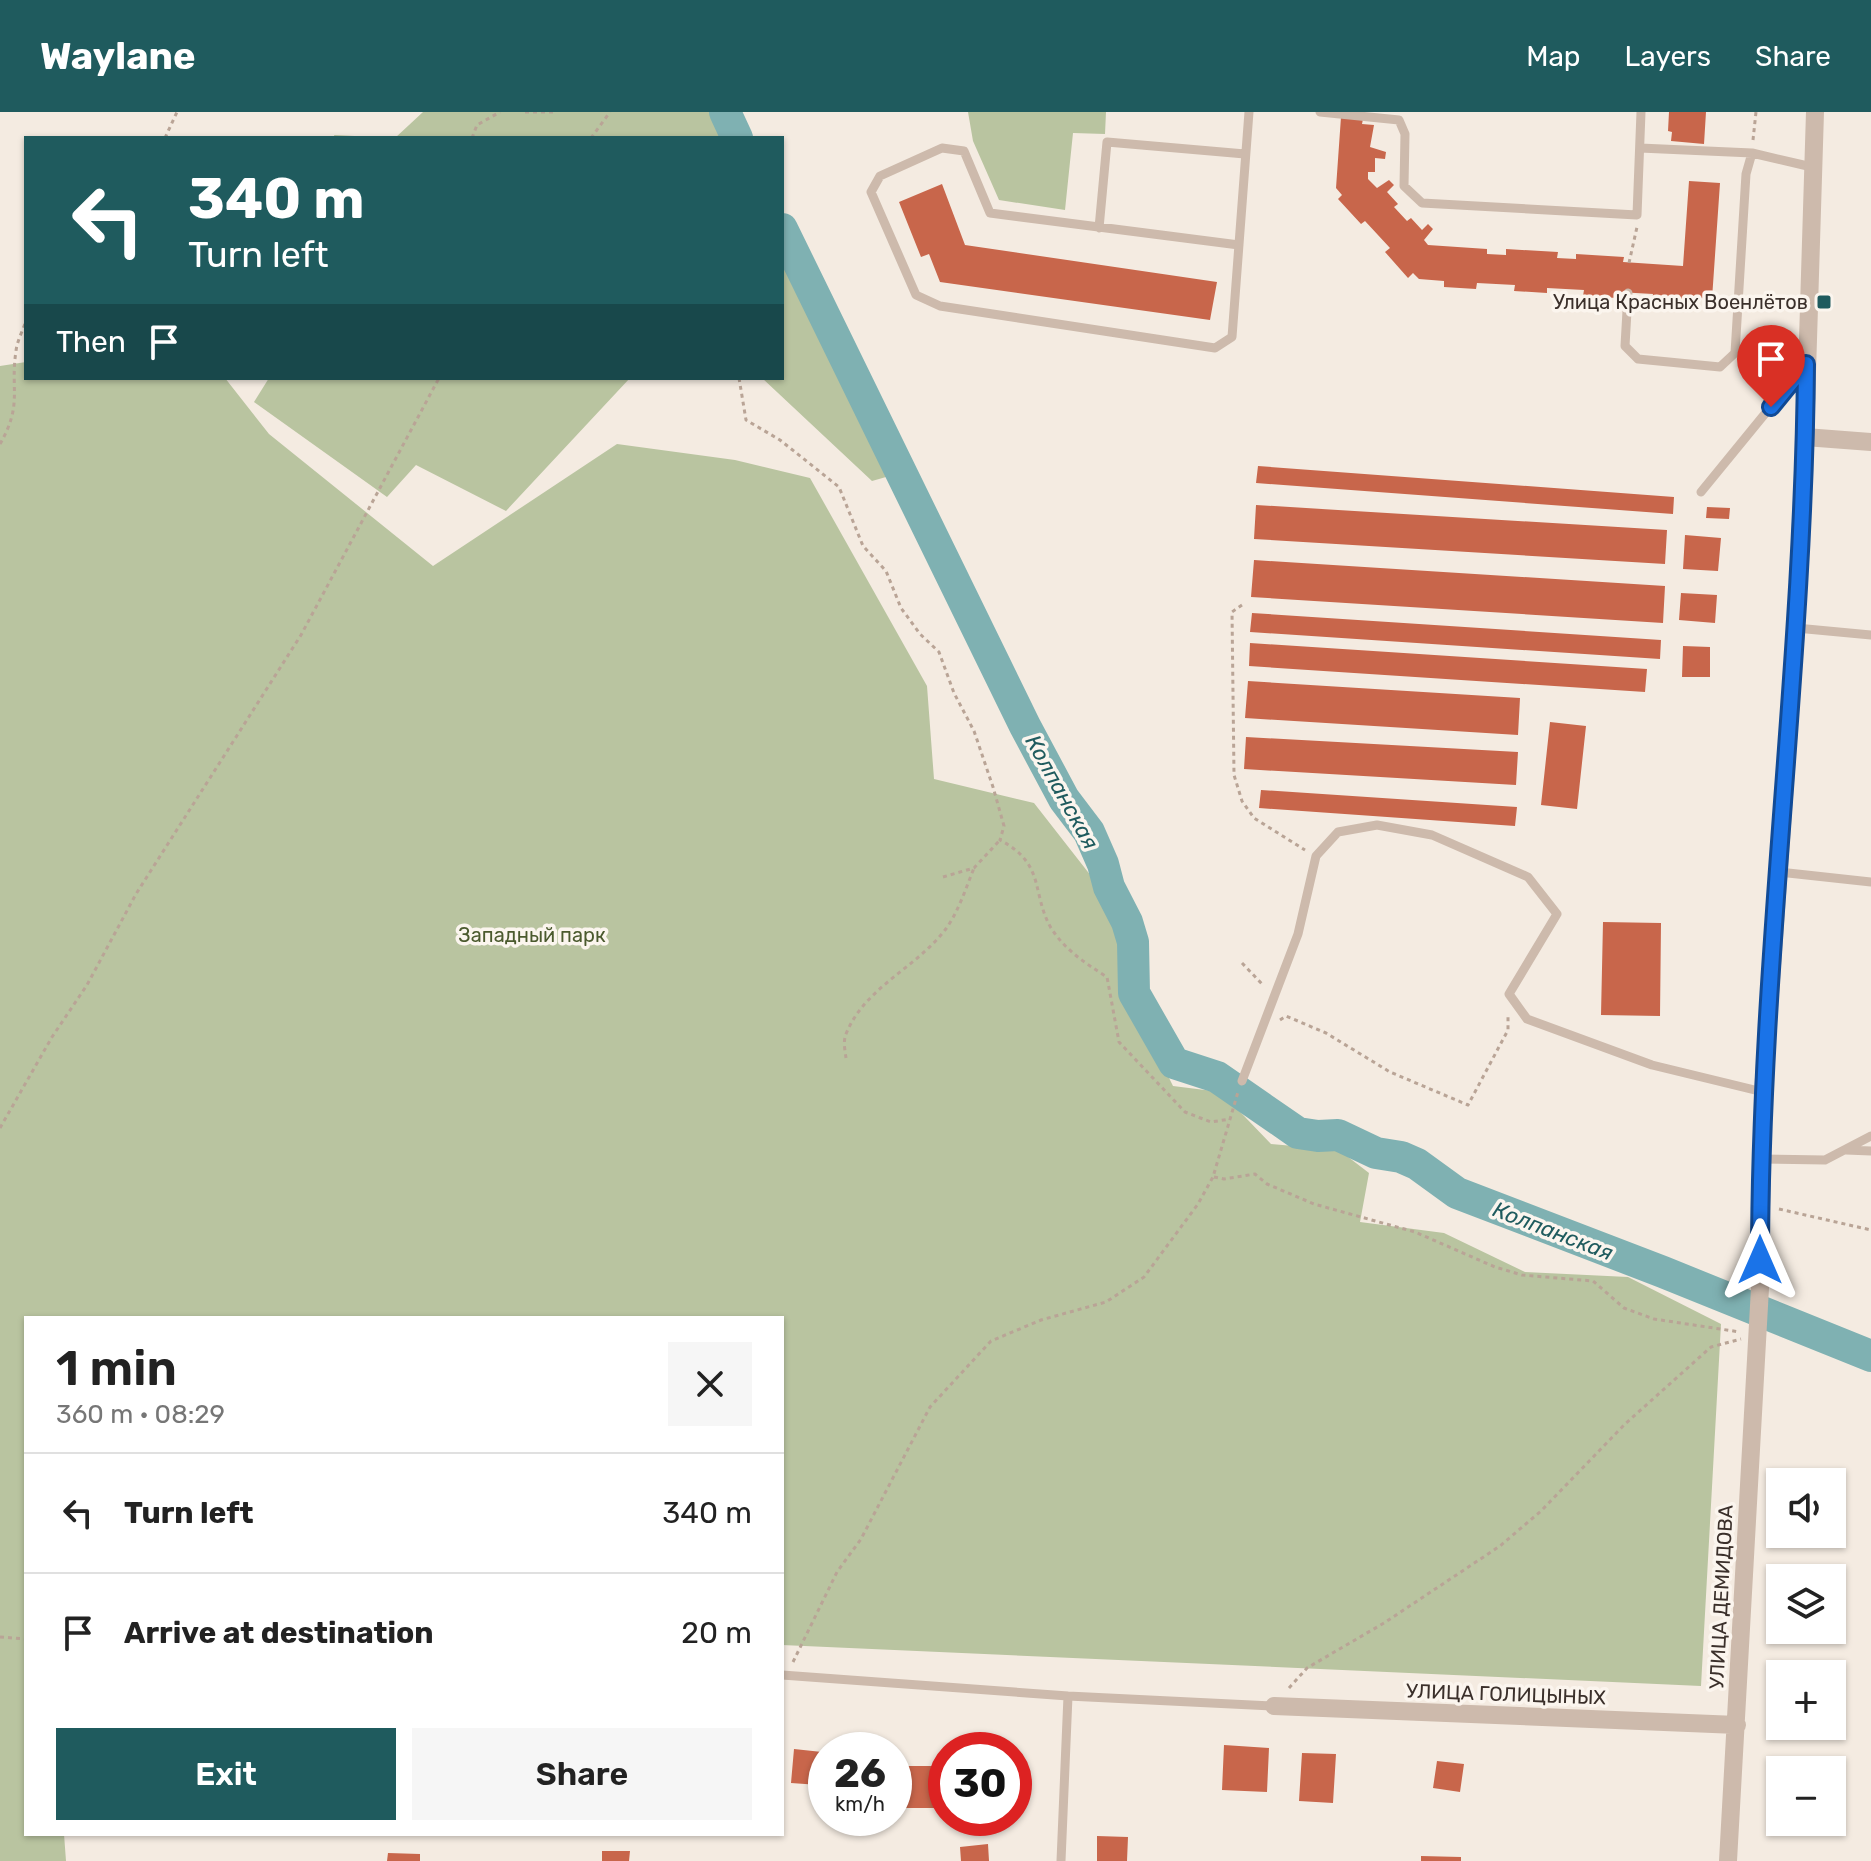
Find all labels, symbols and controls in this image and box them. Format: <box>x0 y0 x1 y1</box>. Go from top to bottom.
text: Waylane <box>40 33 196 79</box>
text: Map <box>1526 40 1581 73</box>
text: Layers <box>1625 40 1711 73</box>
text: Share <box>1755 40 1831 73</box>
text: 340 m <box>188 166 364 232</box>
icon: left <box>56 168 160 272</box>
text: Turn left <box>188 233 329 276</box>
place label: Улица Красных Военлётов <box>1553 290 1808 314</box>
marker: Улица Красных Военлётов <box>1815 293 1833 311</box>
icon: arrive <box>142 320 186 364</box>
text: Then <box>56 324 126 360</box>
pin <box>1737 325 1805 407</box>
icon: arrive <box>1749 337 1793 381</box>
water label: Колпанская <box>1019 730 1105 854</box>
park label: Западный парк <box>458 923 606 947</box>
water label: Колпанская <box>1489 1196 1617 1266</box>
position arrow <box>1718 1218 1802 1302</box>
text: 1 min <box>56 1340 177 1397</box>
button: close <box>668 1342 752 1426</box>
text: 360 m · 08:29 <box>56 1399 225 1430</box>
map controls <box>1766 1468 1846 1836</box>
button: sound <box>1766 1468 1846 1548</box>
icon: left <box>56 1491 100 1535</box>
text: Turn left <box>124 1495 254 1531</box>
text: 340 m <box>662 1495 752 1531</box>
street label: УЛИЦА ДЕМИДОВА <box>1704 1504 1738 1690</box>
button: layers <box>1766 1564 1846 1644</box>
icon: arrive <box>56 1611 100 1655</box>
text: Arrive at destination <box>124 1615 434 1651</box>
text: 20 m <box>681 1615 752 1651</box>
button: + <box>1766 1660 1846 1740</box>
street label: УЛИЦА ГОЛИЦЫНЫХ <box>1406 1679 1607 1709</box>
button: Exit <box>56 1728 396 1820</box>
button: Share <box>412 1728 752 1820</box>
speed limit sign: 30 <box>928 1732 1032 1836</box>
text: 26 <box>834 1750 886 1797</box>
button: − <box>1766 1756 1846 1836</box>
text: km/h <box>835 1792 885 1816</box>

